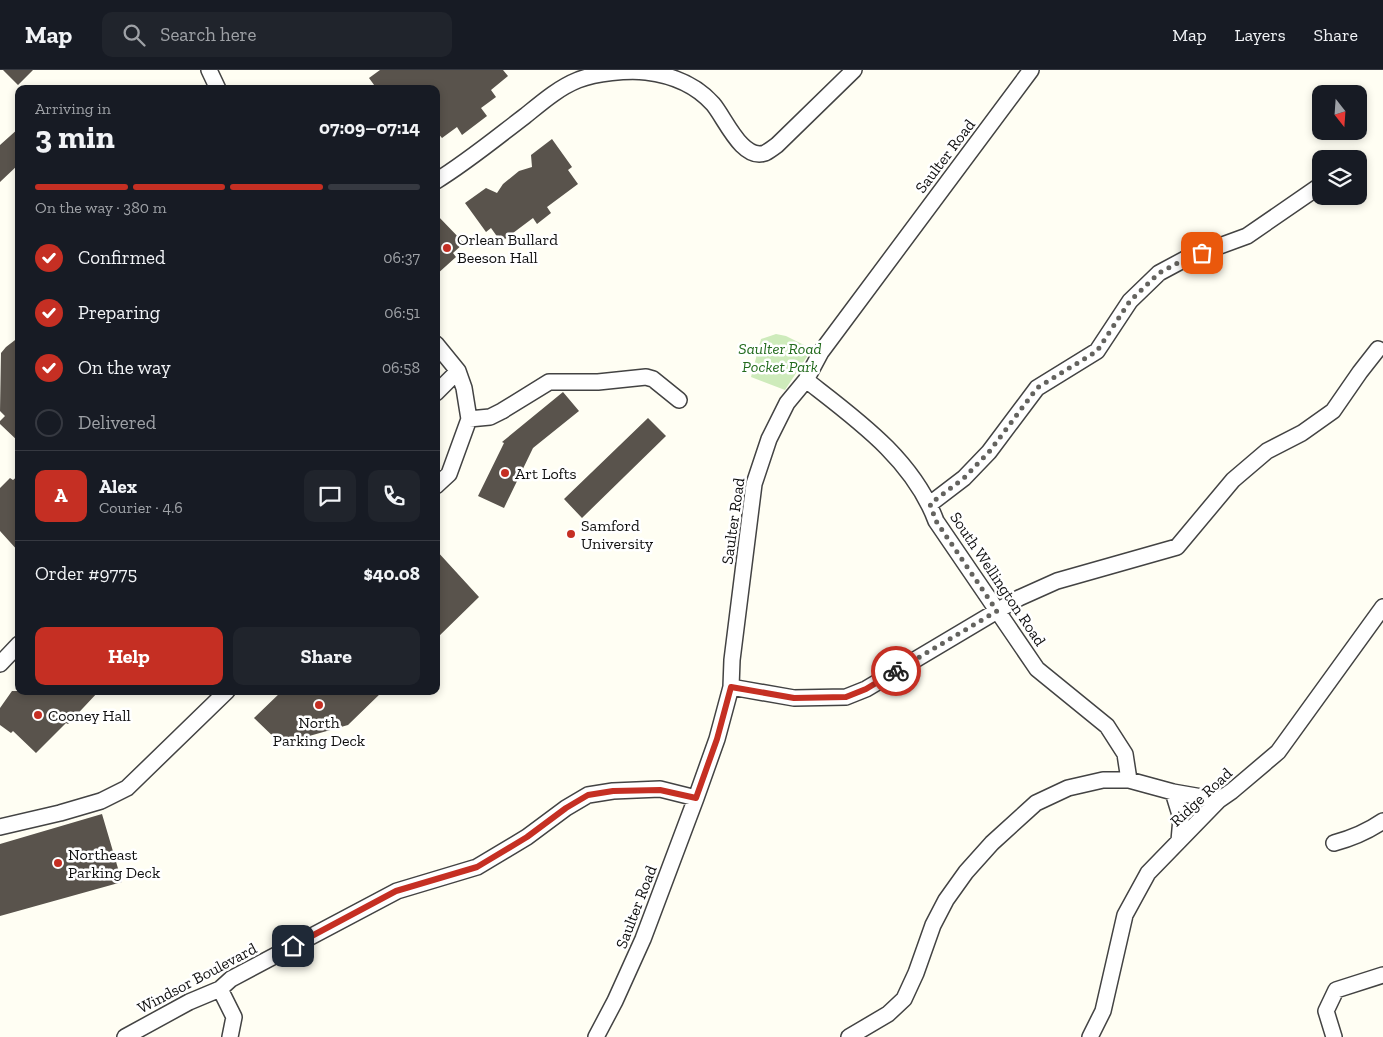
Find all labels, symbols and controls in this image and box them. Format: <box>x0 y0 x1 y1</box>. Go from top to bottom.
search box <box>102 12 452 57</box>
text: Map <box>25 20 72 49</box>
icon: search <box>120 21 148 49</box>
text: Search here <box>160 23 257 46</box>
text: Map <box>1172 24 1207 46</box>
text: Layers <box>1235 24 1286 46</box>
text: Share <box>1314 24 1358 46</box>
north arrow <box>1312 85 1368 140</box>
map controls <box>1312 85 1367 205</box>
text: Arriving in <box>35 99 111 118</box>
street label: Saulter Road <box>911 115 979 197</box>
text: 07:09–07:14 <box>319 116 420 139</box>
text: 3 min <box>35 118 115 156</box>
button: layers <box>1312 150 1367 205</box>
text: On the way · 380 m <box>35 198 166 217</box>
place label: Orlean Bullard Beeson Hall <box>457 230 558 267</box>
pin <box>1181 232 1223 274</box>
icon: bag <box>1188 239 1216 267</box>
marker: Orlean Bullard Beeson Hall <box>441 242 453 254</box>
icon: check <box>35 244 63 272</box>
text: Confirmed <box>78 246 165 269</box>
text: 06:37 <box>383 248 420 267</box>
icon: check <box>35 299 63 327</box>
text: Preparing <box>78 301 160 324</box>
text: 06:51 <box>384 303 420 322</box>
park label: Saulter Road Pocket Park <box>738 339 822 376</box>
icon: check <box>35 354 63 382</box>
text: On the way <box>78 356 171 379</box>
text: 06:58 <box>382 358 420 377</box>
text: Delivered <box>78 411 156 434</box>
place label: Art Lofts <box>515 464 577 483</box>
marker: Art Lofts <box>499 467 511 479</box>
button: chat <box>304 470 356 522</box>
button: phone <box>368 470 420 522</box>
text: Alex <box>99 475 137 498</box>
street label: Saulter Road <box>718 476 749 566</box>
text: A <box>54 484 68 507</box>
text: Courier · 4.6 <box>99 498 183 517</box>
street label: South Wellington Road <box>946 508 1050 650</box>
place label: Samford University <box>581 516 654 553</box>
marker: Samford University <box>565 528 577 540</box>
text: Order #9775 <box>35 562 137 585</box>
text: $40.08 <box>363 562 420 585</box>
button: Help <box>35 627 223 685</box>
button: Share <box>233 627 420 685</box>
courier <box>871 646 921 696</box>
icon: bike <box>882 657 910 685</box>
marker: North Parking Deck <box>313 699 325 711</box>
place label: Cooney Hall <box>48 706 131 725</box>
marker: Cooney Hall <box>32 709 44 721</box>
place label: North Parking Deck <box>273 713 366 750</box>
street label: Ridge Road <box>1166 763 1236 830</box>
place label: Northeast Parking Deck <box>68 845 161 882</box>
marker: Northeast Parking Deck <box>52 857 64 869</box>
street label: Saulter Road <box>611 863 661 951</box>
pin <box>272 925 314 967</box>
icon: home <box>279 932 307 960</box>
street label: Windsor Boulevard <box>134 938 260 1017</box>

